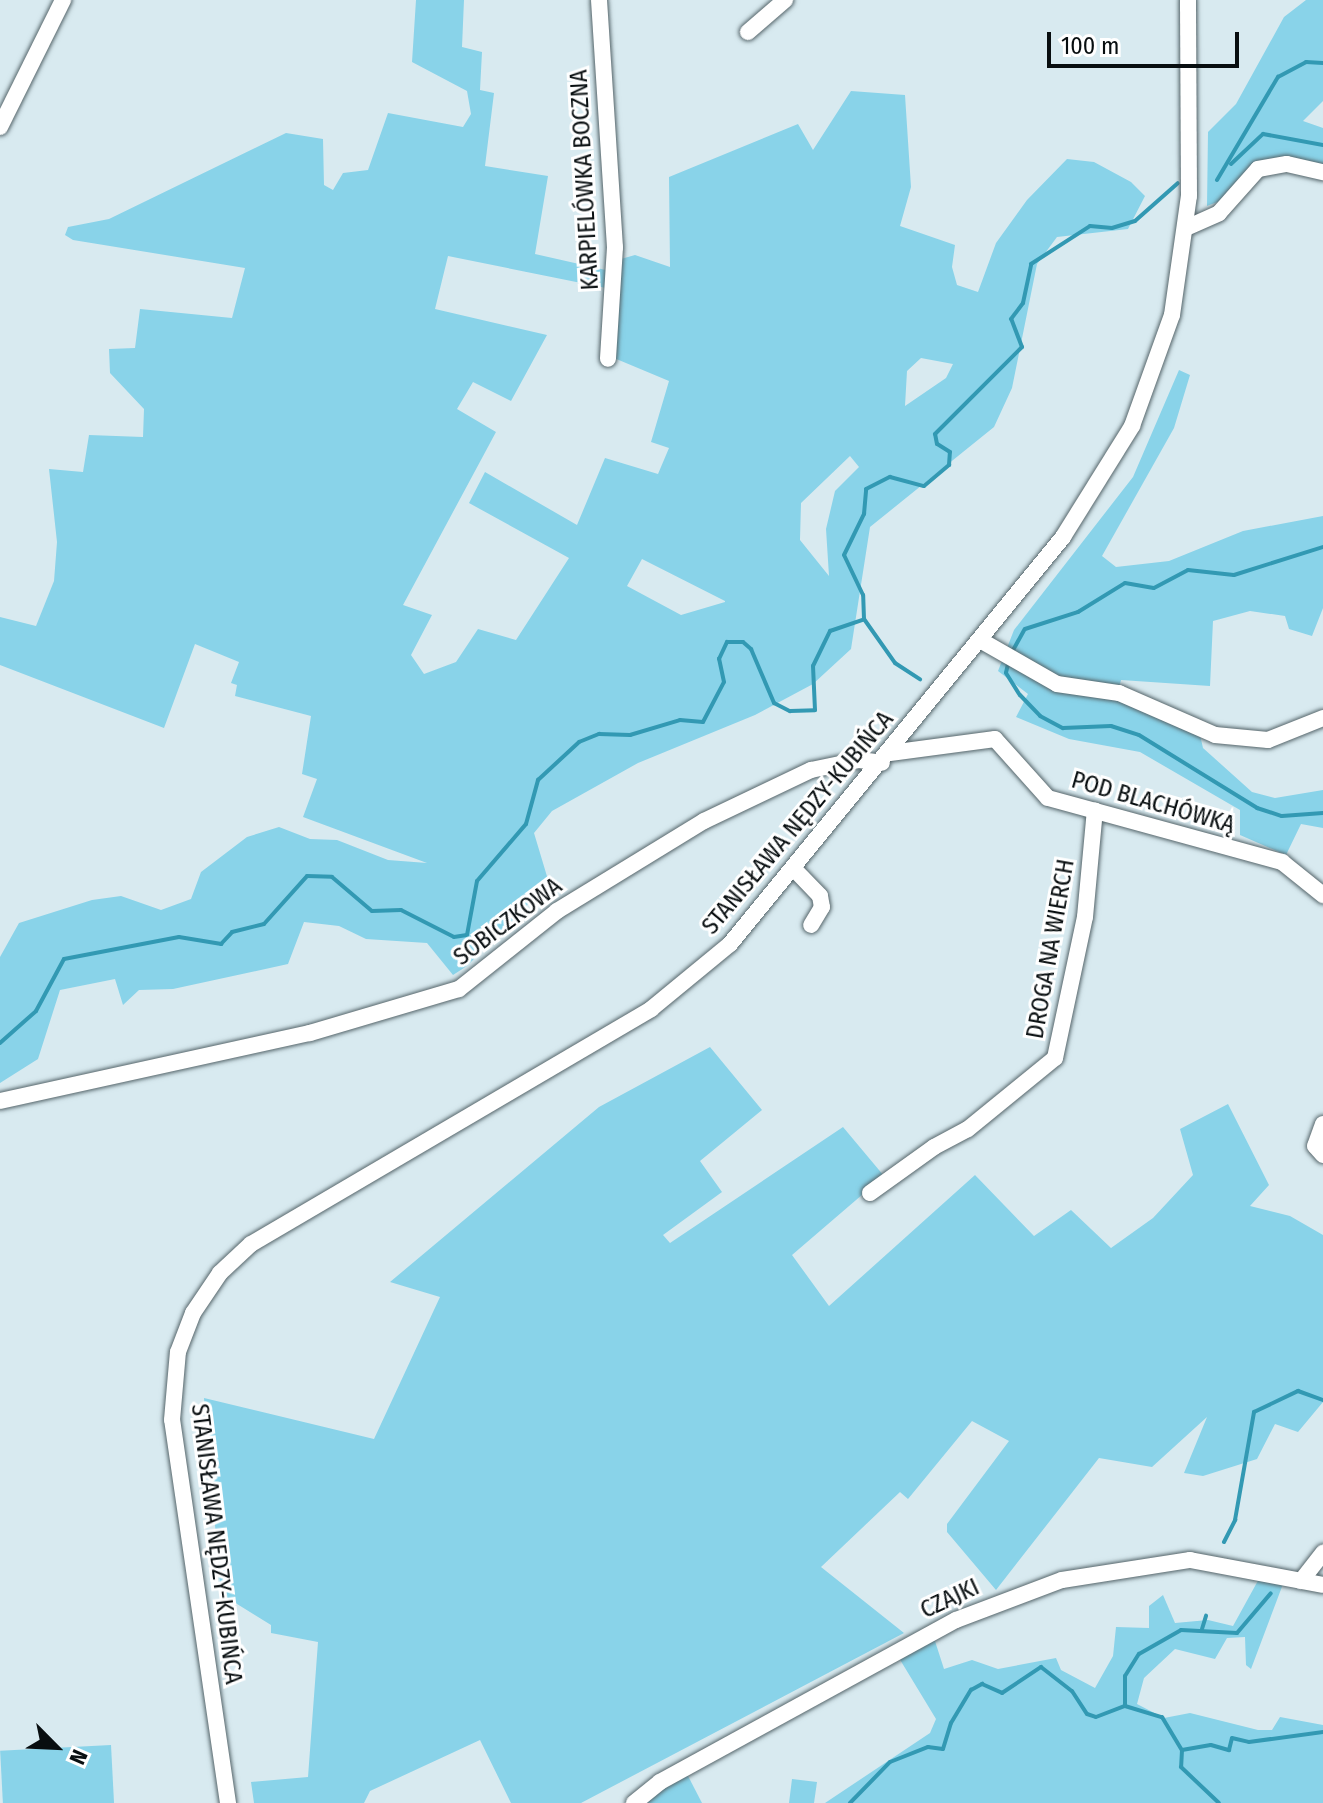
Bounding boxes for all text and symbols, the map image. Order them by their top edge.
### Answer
scale bar [1051,16,1243,66]
text: 100 m [1061,32,1119,60]
street label: KARPIELÓWKA BOCZNA [565,69,605,291]
street label: STANISŁAWA NĘDZY-KUBIŃCA [696,706,900,940]
street label: POD BLACHÓWKĄ [1068,766,1238,840]
street label: DROGA NA WIERCH [1021,857,1081,1041]
street label: SOBICZKOWA [448,872,568,972]
street label: STANISŁAWA NĘDZY-KUBIŃCA [185,1402,247,1686]
street label: CZAJKI [916,1573,984,1625]
north arrow [16,1707,96,1787]
text: N [63,1745,93,1768]

